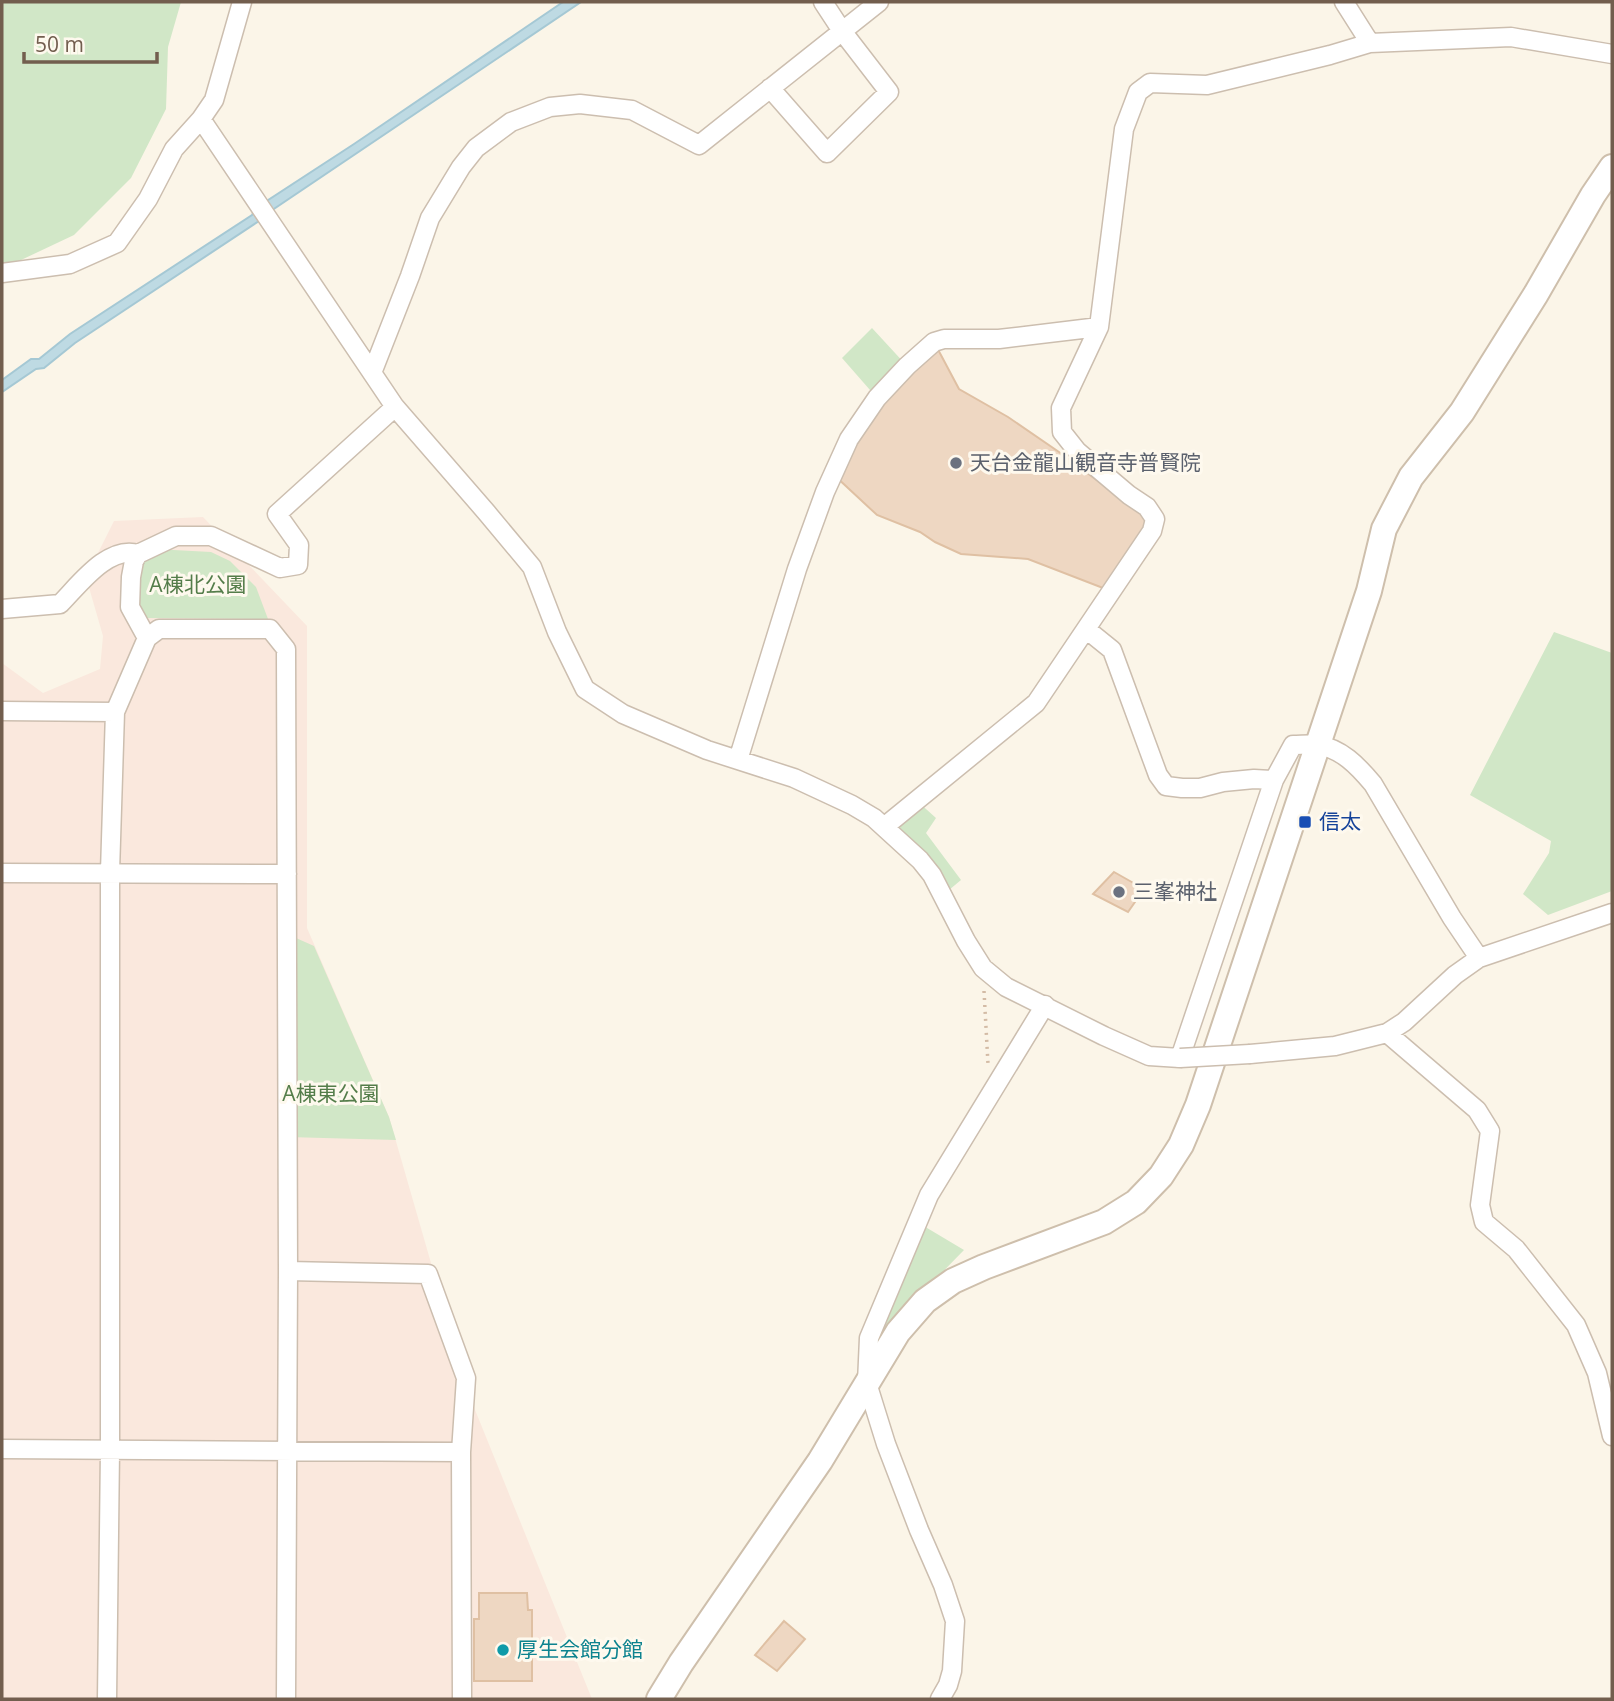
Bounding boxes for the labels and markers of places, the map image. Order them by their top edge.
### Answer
place label: 天台金龍山観音寺普賢院 [970,448,1201,476]
marker: 天台金龍山観音寺普賢院 [948,455,964,471]
place label: 信太 [1319,807,1361,835]
marker: 信太 [1297,814,1313,830]
place label: 三峯神社 [1133,877,1217,905]
marker: 三峯神社 [1111,884,1127,900]
place label: 厚生会館分館 [517,1635,643,1663]
marker: 厚生会館分館 [495,1642,511,1658]

